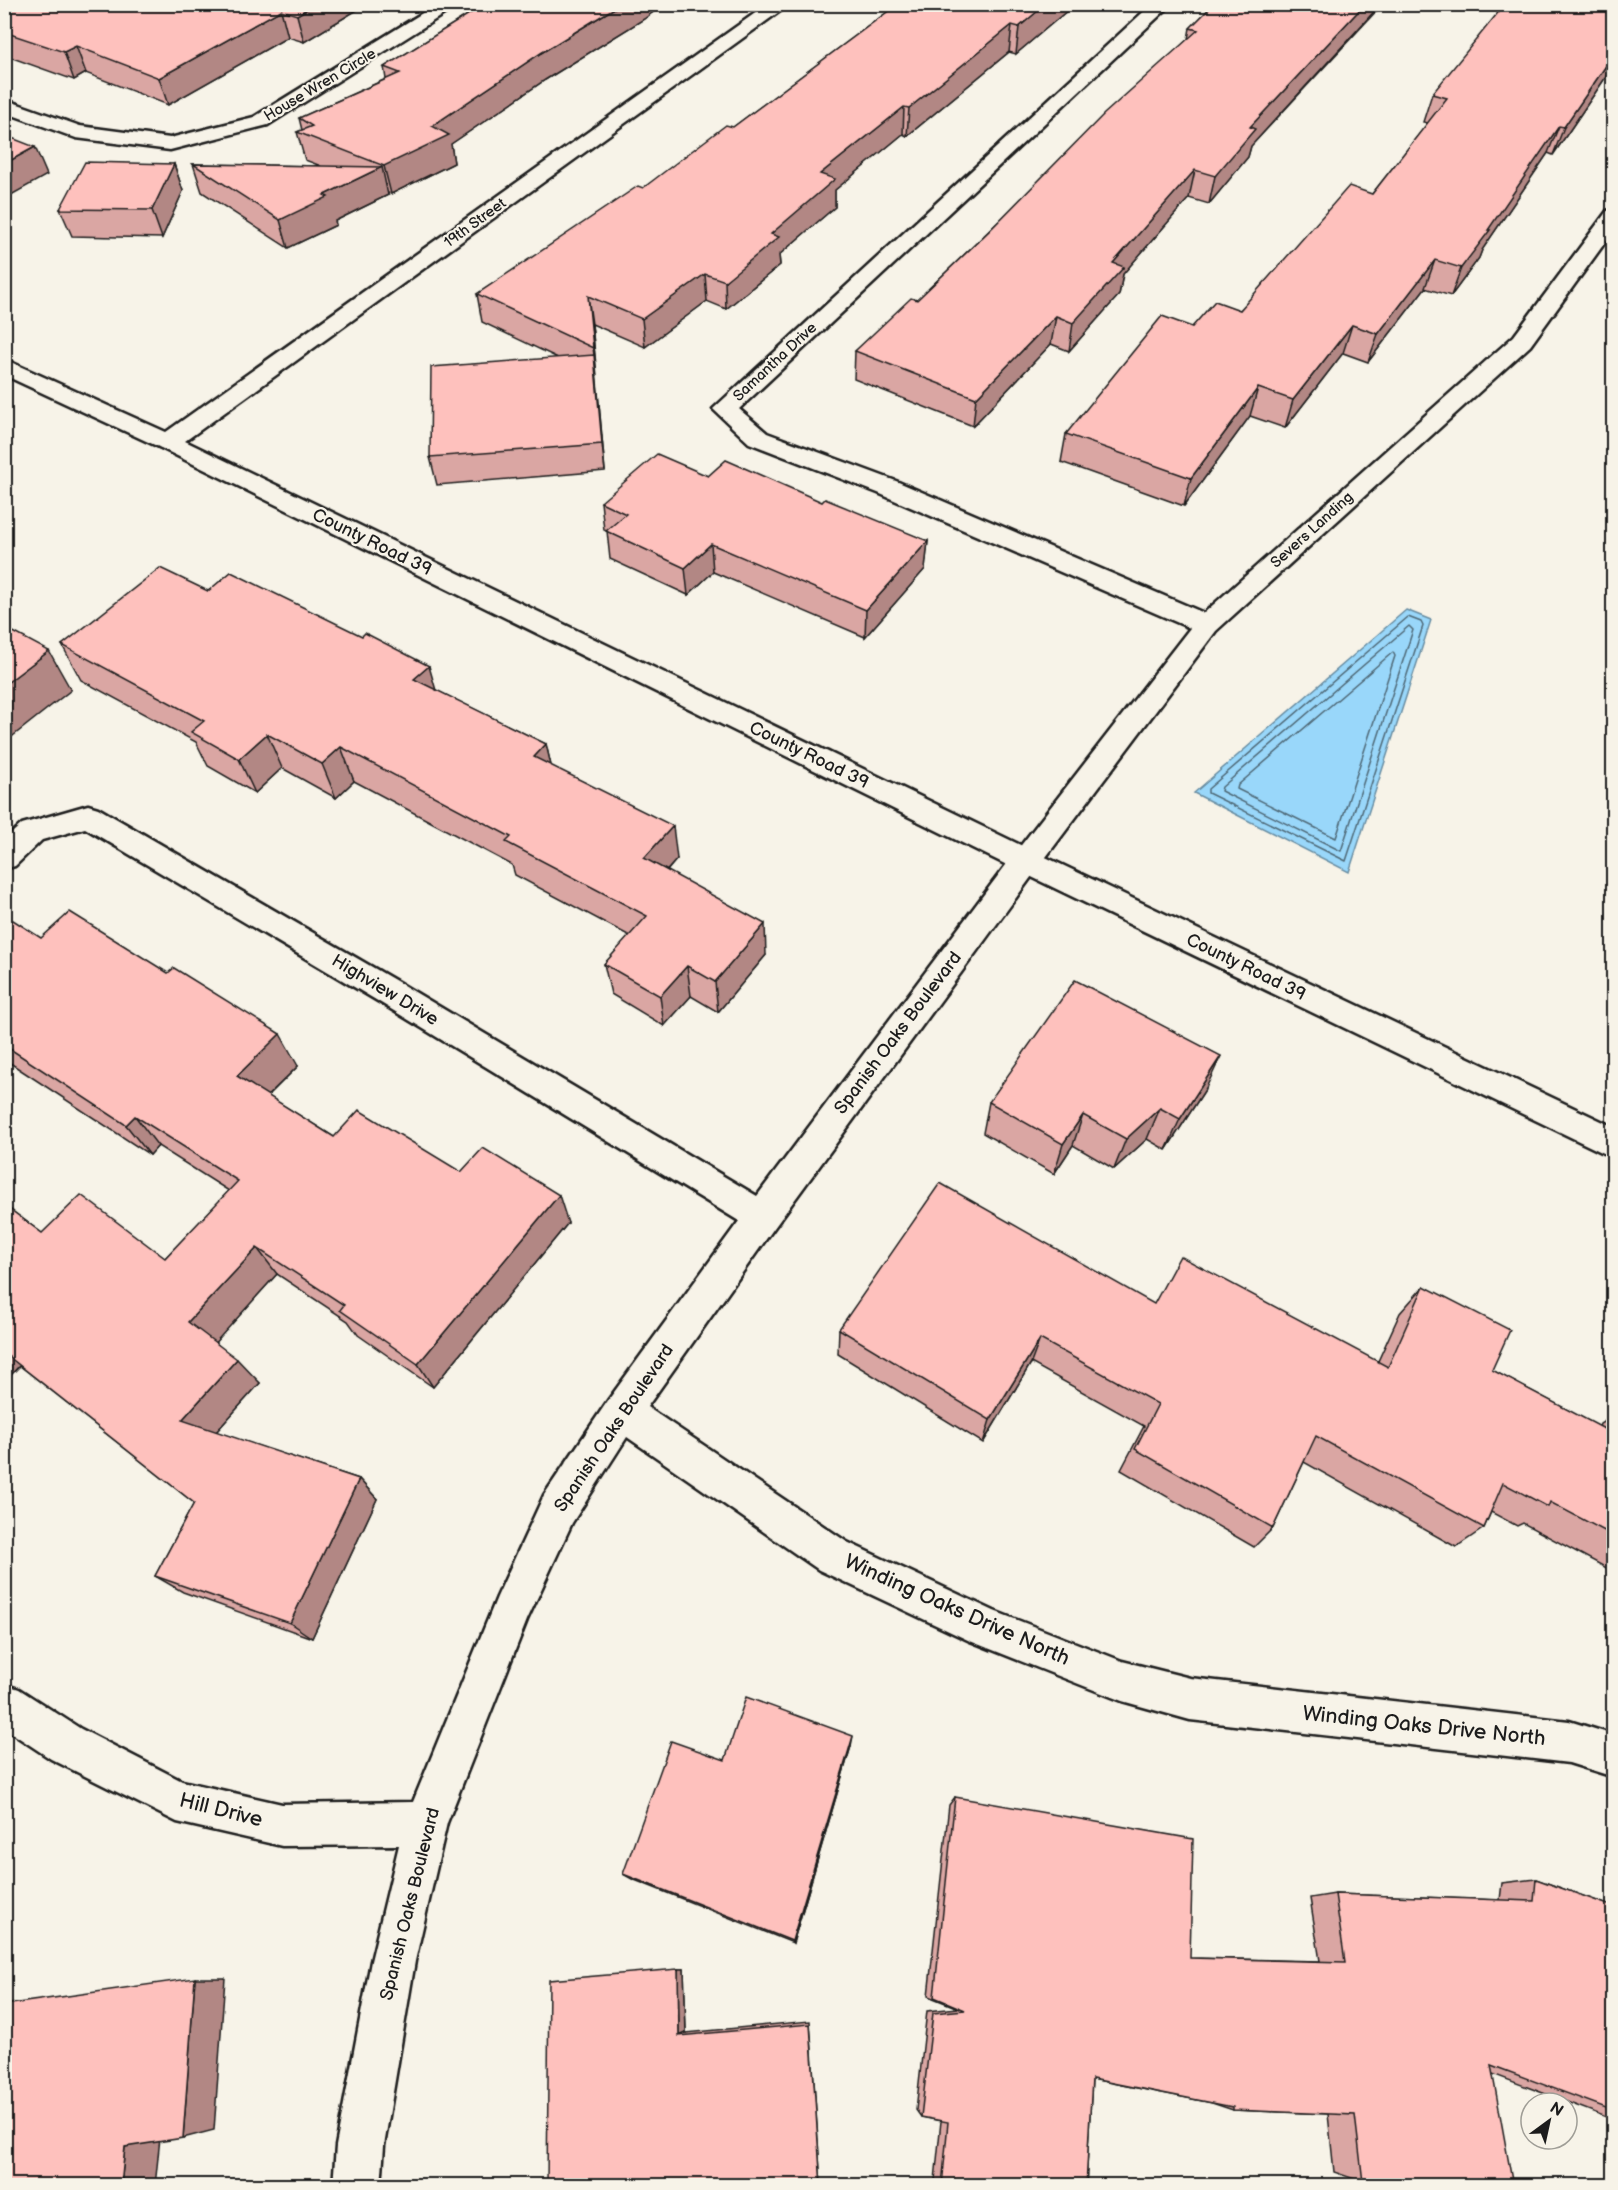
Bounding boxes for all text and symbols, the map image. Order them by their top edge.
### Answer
street label: House Wren Circle [261,44,379,126]
street label: 19th Street [440,194,510,252]
street label: Samantha Drive [729,318,821,406]
street label: Severs Landing [1267,488,1357,572]
street label: County Road 39 [309,504,435,580]
street label: County Road 39 [746,717,872,793]
street label: County Road 39 [1183,929,1309,1005]
street label: Spanish Oaks Boulevard [830,948,966,1118]
street label: Highview Drive [328,950,442,1030]
street label: Spanish Oaks Boulevard [550,1340,678,1516]
street label: Winding Oaks Drive North [840,1549,1074,1671]
street label: Winding Oaks Drive North [1301,1701,1547,1751]
street label: Hill Drive [177,1788,265,1832]
street label: Spanish Oaks Boulevard [376,1805,444,2003]
north arrow [1519,2091,1579,2151]
text: N [1546,2098,1567,2121]

